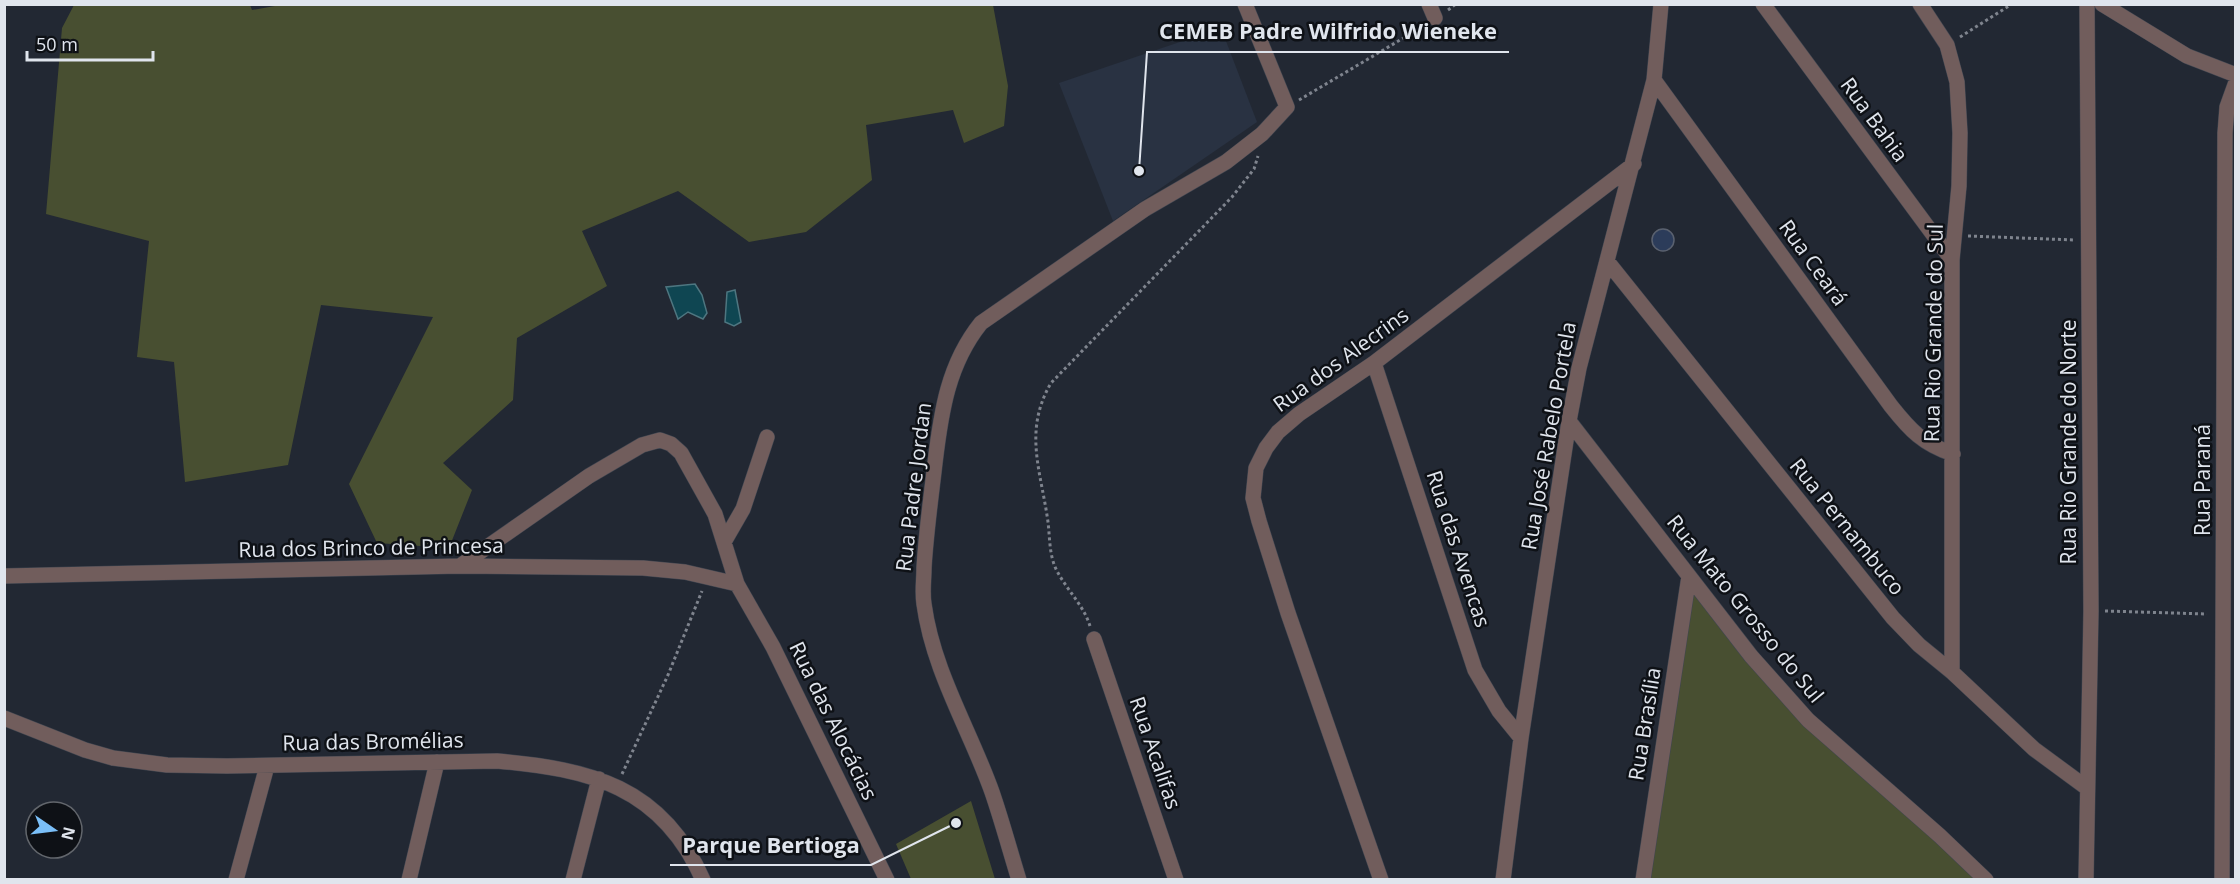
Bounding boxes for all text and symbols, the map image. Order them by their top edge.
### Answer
callout: CEMEB Padre Wilfrido Wieneke [1147,12,1509,52]
text: CEMEB Padre Wilfrido Wieneke [1159,15,1497,45]
scale bar [27,24,153,62]
text: 50 m [36,32,78,56]
street label: Rua Bahia [1835,72,1915,167]
street label: Rua Ceará [1773,214,1854,311]
street label: Rua Rio Grande do Sul [1917,224,1949,442]
street label: Rua dos Alecrins [1267,301,1414,418]
street label: Rua Rio Grande do Norte [2054,319,2082,565]
street label: Rua José Rabelo Portela [1514,320,1582,552]
street label: Rua Padre Jordan [889,401,937,573]
street label: Rua Paraná [2188,424,2216,536]
street label: Rua Pernambuco [1784,452,1912,601]
street label: Rua das Avencas [1420,467,1497,631]
street label: Rua Mato Grosso do Sul [1661,509,1830,708]
street label: Rua dos Brinco de Princesa [238,531,504,563]
street label: Rua das Alocácias [783,637,884,804]
street label: Rua Brasília [1621,665,1667,783]
street label: Rua Acalifas [1124,693,1188,813]
street label: Rua das Bromélias [282,725,464,757]
north arrow [24,800,84,860]
text: N [56,825,81,843]
callout: Parque Bertioga [670,825,871,865]
text: Parque Bertioga [682,829,860,859]

